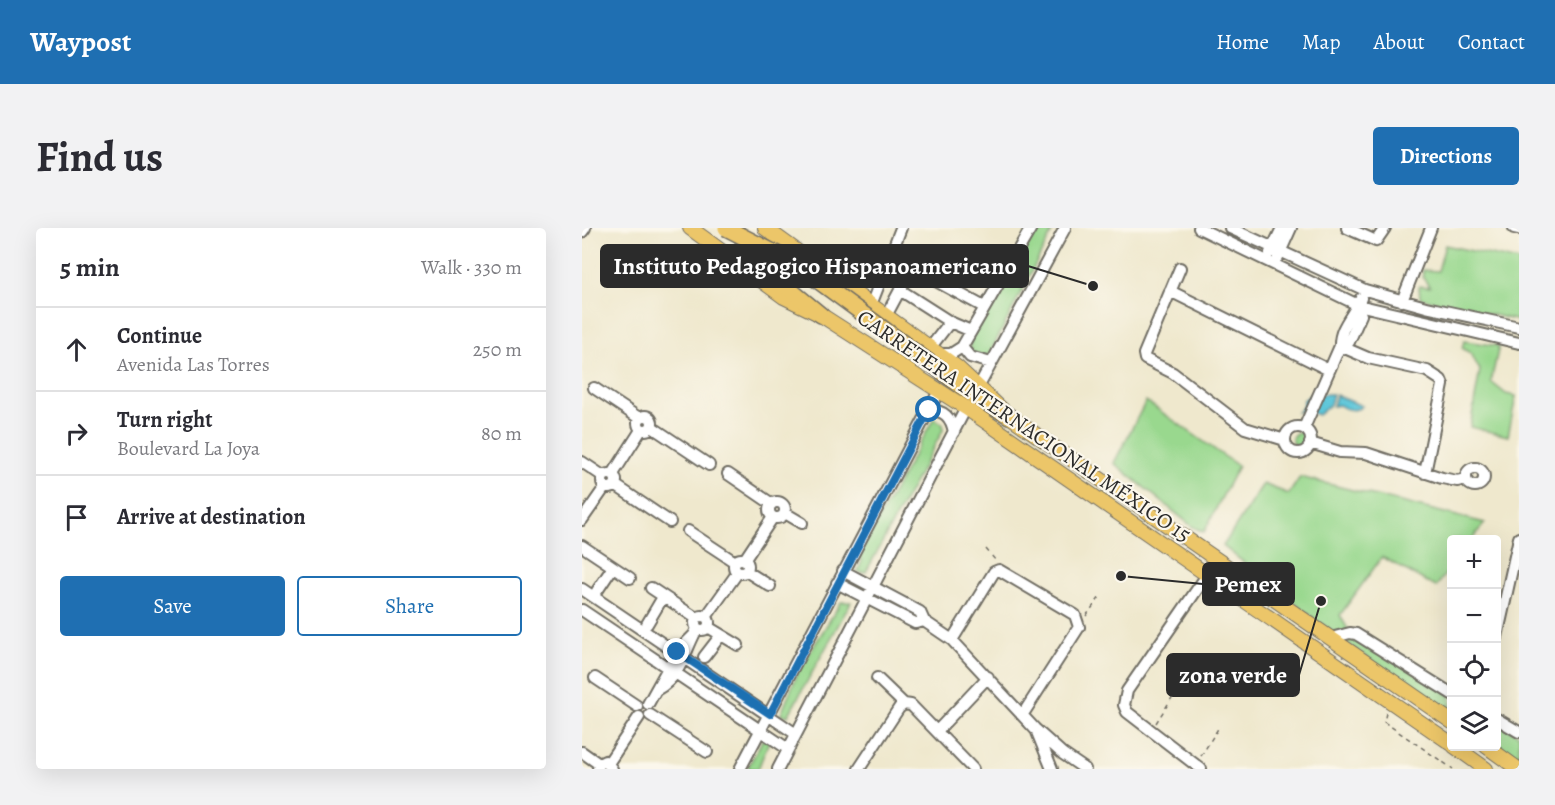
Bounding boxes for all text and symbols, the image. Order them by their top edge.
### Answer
text: Waypost [30,23,131,61]
text: Home [1216,28,1269,56]
text: Map [1302,28,1340,56]
text: About [1373,28,1425,56]
text: Contact [1458,28,1525,56]
button: Directions [1373,127,1519,185]
text: Find us [36,128,163,185]
callout: Instituto Pedagogico Hispanoamericano [601,245,1028,287]
text: 5 min [60,250,120,285]
text: Instituto Pedagogico Hispanoamericano [613,250,1017,282]
text: Walk · 330 m [421,254,522,281]
street label: CARRETERA INTERNACIONAL MÉXICO 15 [851,303,1197,549]
text: Continue [117,321,202,351]
icon: ahead [60,333,93,366]
text: 250 m [473,336,522,363]
text: Avenida Las Torres [117,351,270,378]
route start [915,396,941,422]
text: Turn right [117,405,213,435]
icon: right [60,417,93,450]
text: 80 m [481,420,522,447]
text: Boulevard La Joya [117,435,260,462]
icon: arrive [60,501,93,534]
text: Arrive at destination [117,502,306,532]
map controls [1447,535,1501,751]
button: + [1447,535,1501,589]
callout: Pemex [1203,563,1294,605]
text: Pemex [1215,568,1282,600]
button: Save [60,576,285,636]
button: Share [297,576,522,636]
button: − [1447,589,1501,643]
route end [663,638,689,664]
button: locate [1447,643,1501,697]
callout: zona verde [1167,654,1299,696]
text: zona verde [1179,659,1287,691]
button: layers [1447,697,1501,751]

